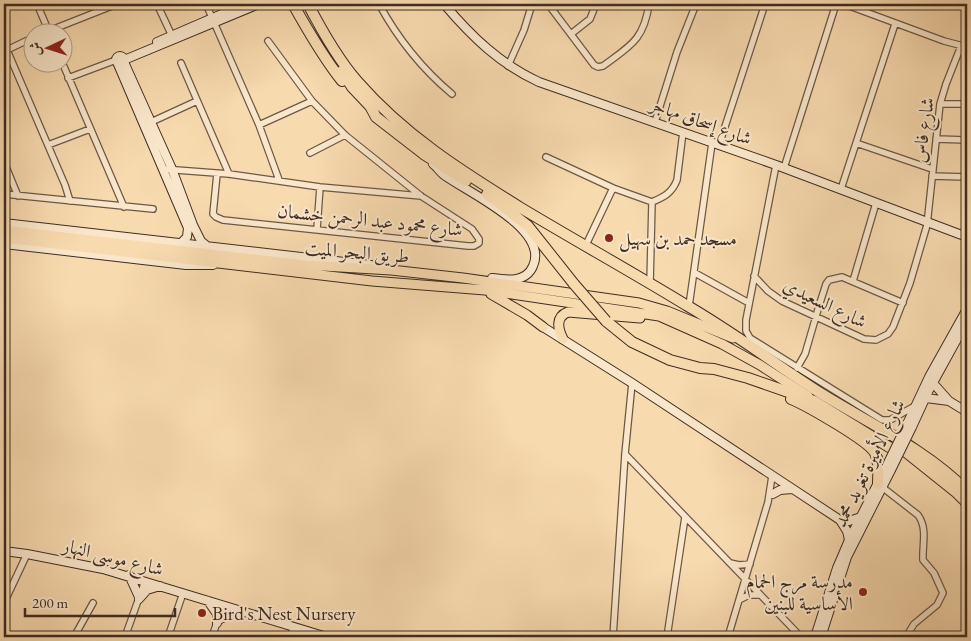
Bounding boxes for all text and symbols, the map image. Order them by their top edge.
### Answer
north arrow [22,22,72,72]
text: ش [26,41,44,56]
street label: شارع إسحاق مهاجر [644,90,755,154]
street label: شارع فاس [906,96,943,165]
street label: شارع محمود عبد الرحمن خشمان [276,198,464,245]
place label: مسجد حمد بن سهيل [619,226,737,252]
marker: مسجد حمد بن سهيل [603,232,615,244]
street label: طريق البحر الميت [304,235,410,269]
street label: شارع السعيدي [778,272,871,337]
street label: شارع الأميرة تغريد محمد [826,394,913,532]
street label: شارع موسى النهار [57,532,166,585]
place label: مدرسة مرج الحمام الأساسية للبنين [746,569,853,616]
scale bar [25,586,175,618]
marker: مدرسة مرج الحمام الأساسية للبنين [857,586,869,598]
text: 200 m [32,593,69,612]
place label: Bird's Nest Nursery [212,601,356,626]
marker: Bird's Nest Nursery [196,607,208,619]

